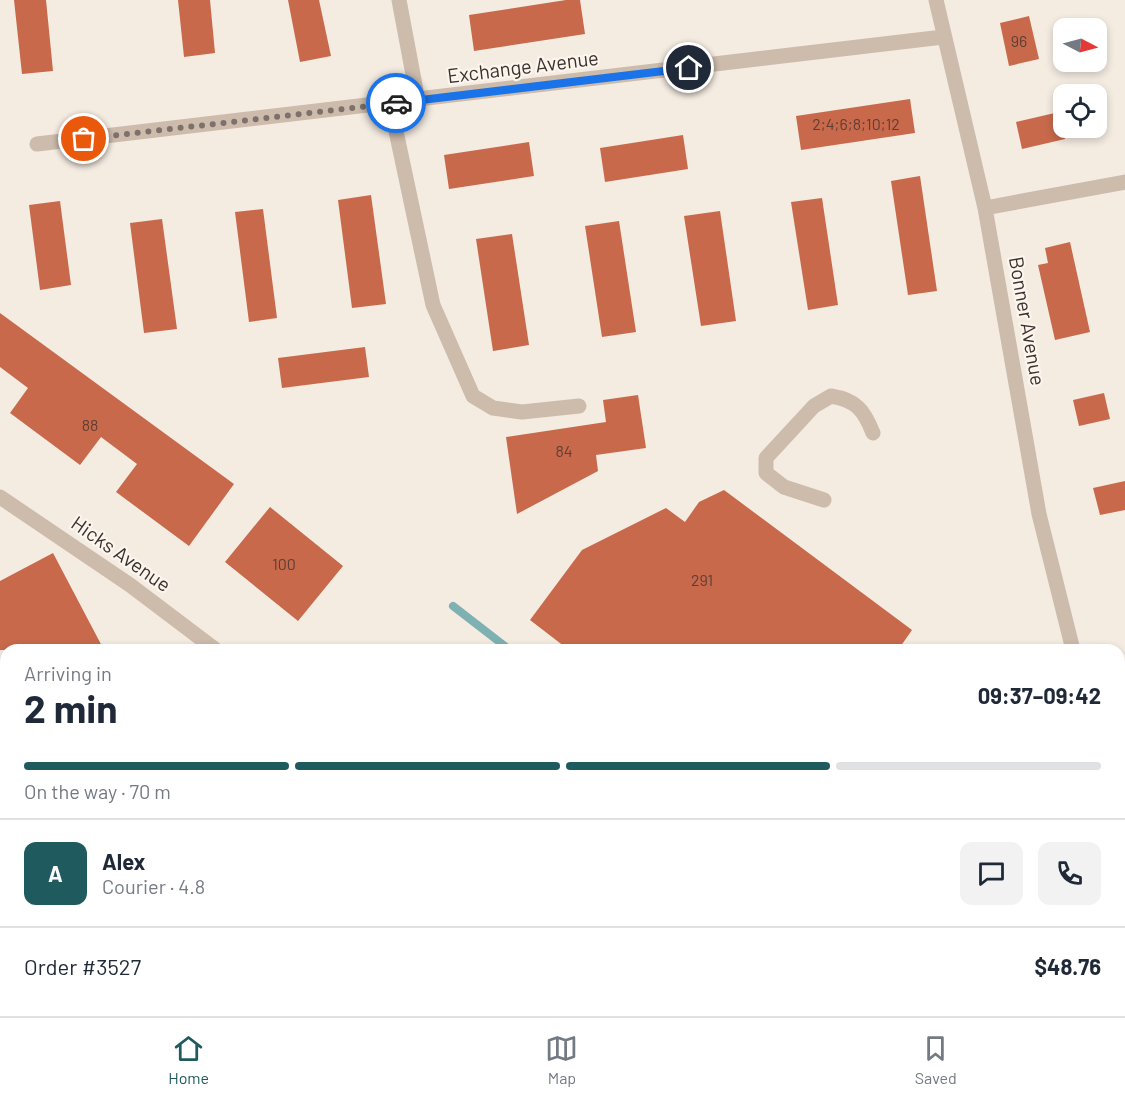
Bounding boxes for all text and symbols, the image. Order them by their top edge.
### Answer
north arrow [1053,18,1107,72]
map controls [1053,18,1107,138]
house number: 96 [1011,31,1027,50]
pin [663,42,714,93]
street label: Exchange Avenue [446,45,600,87]
icon: home [672,51,705,84]
courier [366,73,426,133]
button: locate [1053,84,1107,138]
icon: car [380,87,413,120]
pin [58,113,109,164]
house number: 2;4;6;8;10;12 [812,114,900,133]
icon: bag [67,122,100,155]
street label: Bonner Avenue [1005,255,1051,387]
house number: 88 [82,415,98,434]
house number: 84 [555,441,573,460]
street label: Hicks Avenue [67,510,176,596]
house number: 100 [272,554,296,573]
house number: 291 [691,570,713,589]
text: Arriving in [24,661,112,685]
text: 09:37–09:42 [978,682,1101,708]
text: 2 min [24,684,117,731]
text: On the way · 70 m [24,779,171,803]
button: chat [960,842,1023,905]
button: phone [1038,842,1101,905]
text: Alex [102,848,145,874]
text: A [48,860,63,886]
text: Courier · 4.8 [102,874,205,898]
text: Order #3527 [24,953,141,979]
text: $48.76 [1035,953,1101,979]
tab: Home [168,1032,209,1087]
tab: Map [545,1032,578,1087]
tab: Saved [915,1032,957,1087]

